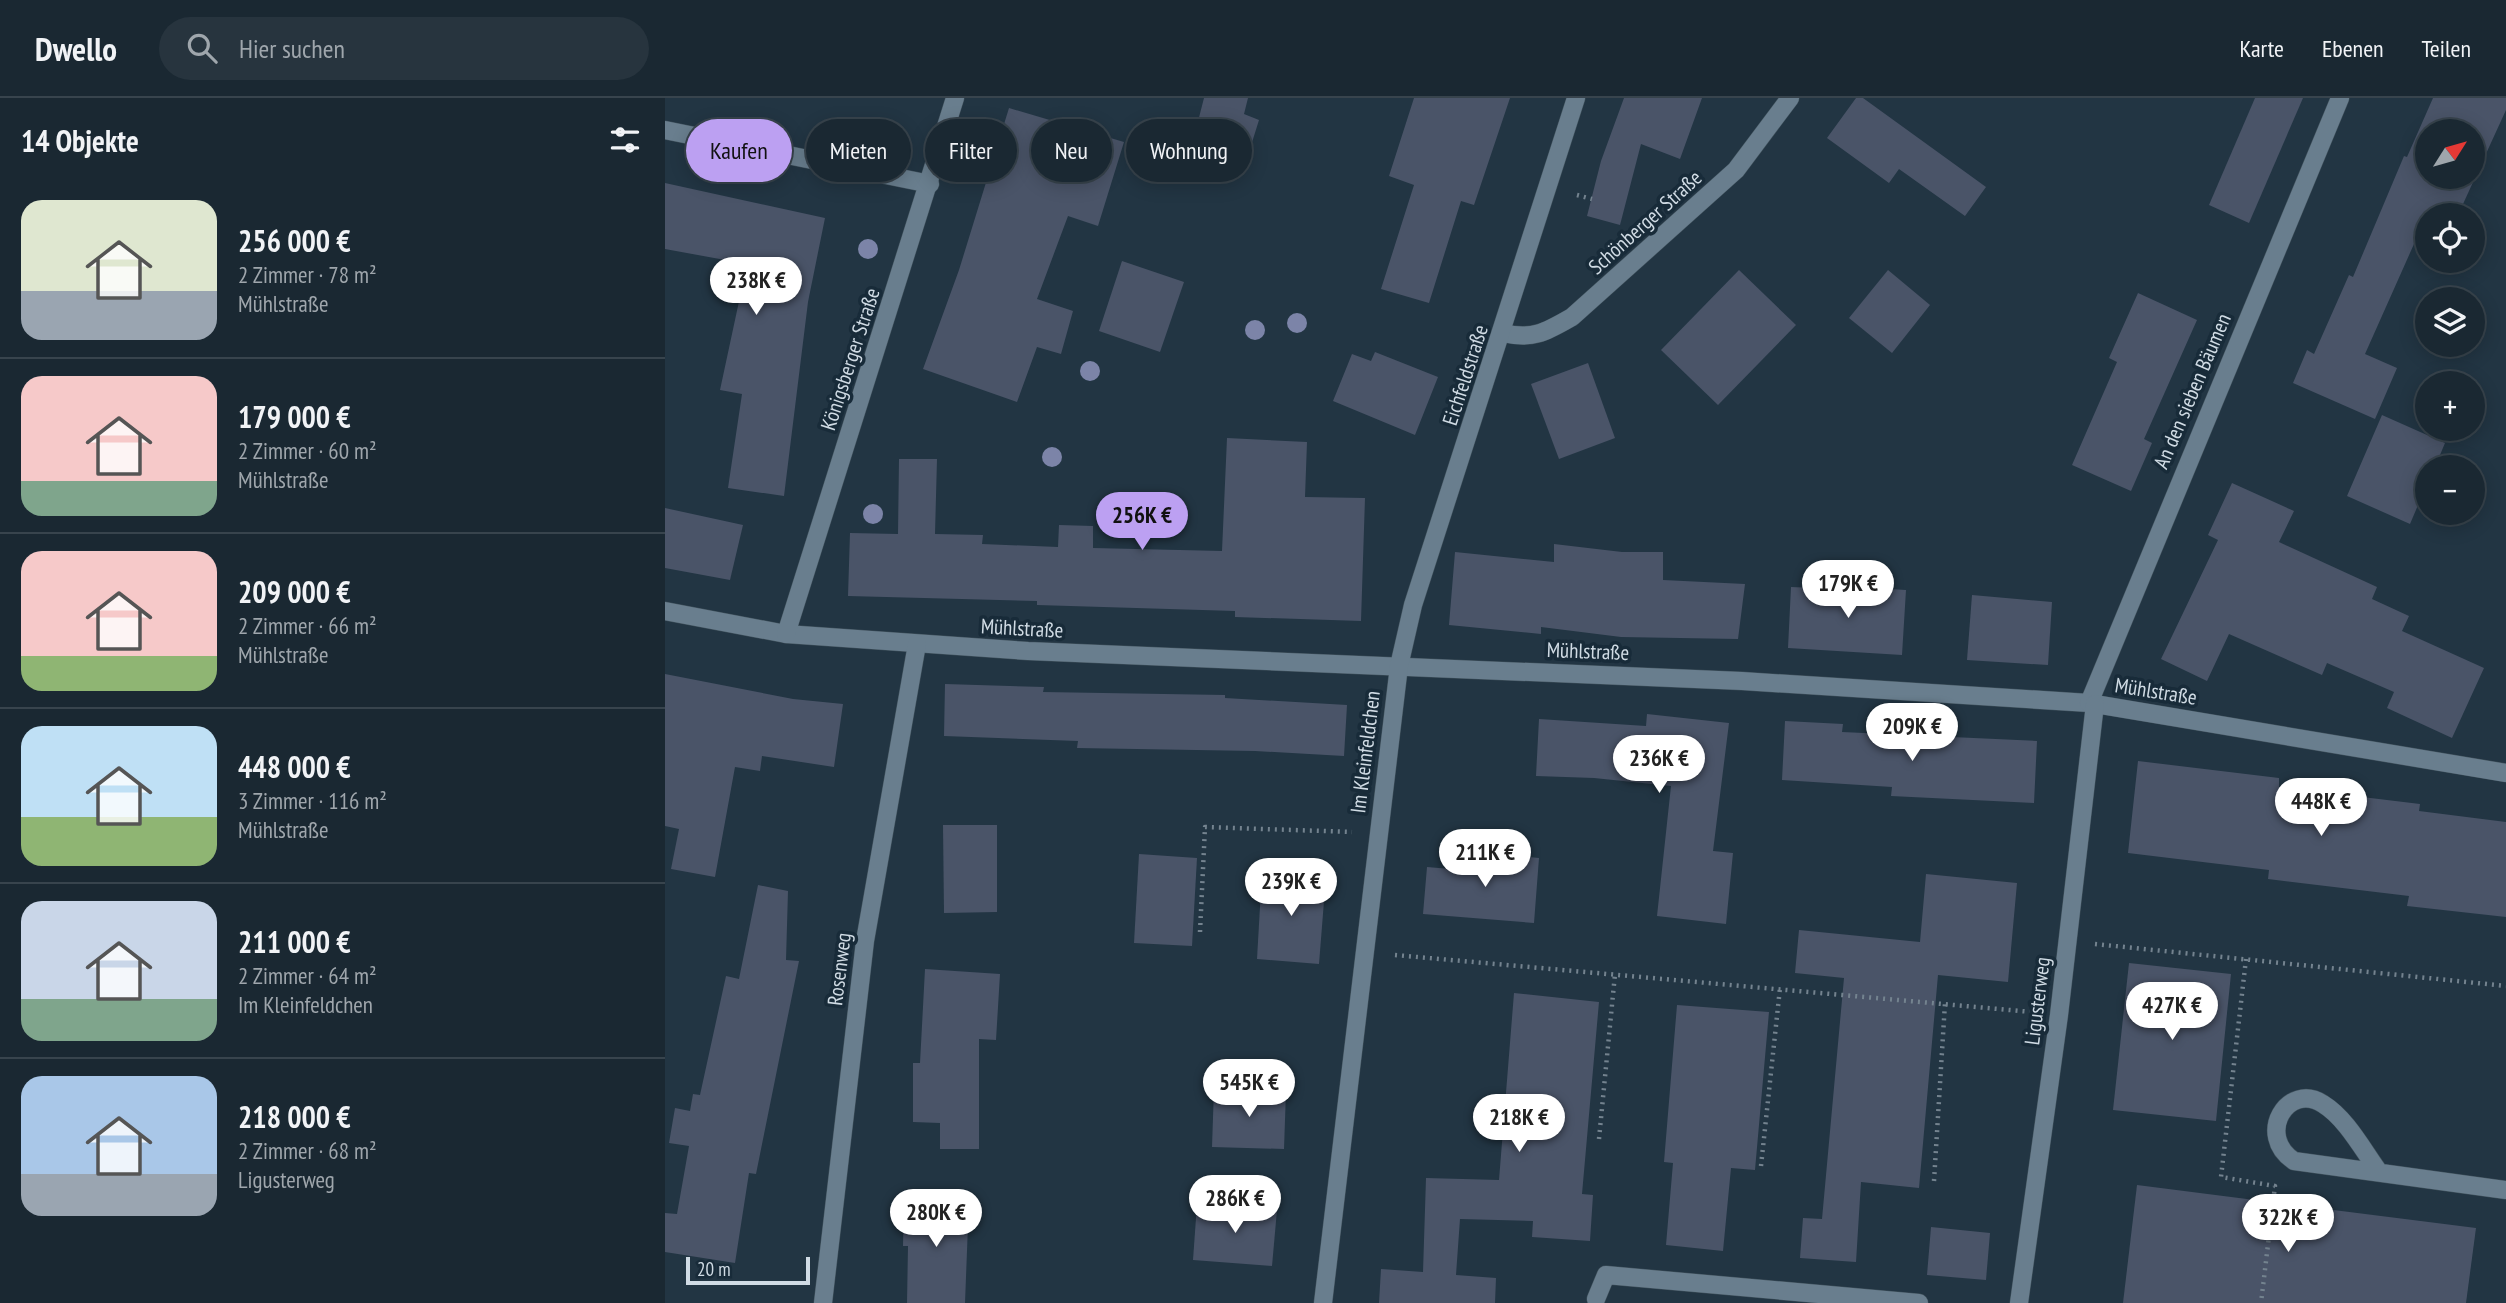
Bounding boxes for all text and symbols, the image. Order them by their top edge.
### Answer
search box [159,17,649,80]
text: Dwello [35,27,117,70]
icon: search [183,29,221,67]
text: Hier suchen [239,32,345,65]
text: Karte [2240,33,2284,64]
text: Ebenen [2322,33,2384,64]
text: Teilen [2422,33,2471,64]
chip: Kaufen [686,119,792,182]
chip: Mieten [806,119,911,182]
chip: Filter [925,119,1017,182]
chip: Neu [1031,119,1112,182]
chip: Wohnung [1126,119,1252,182]
north arrow [2415,119,2485,189]
map controls [2415,119,2485,525]
text: 14 Objekte [21,121,139,160]
icon: filters [606,121,644,159]
street label: Schönberger Straße [1583,164,1707,280]
button: locate [2415,203,2485,273]
text: 256 000 € [238,221,351,260]
icon: home [77,228,161,312]
pin: 238K € [699,258,813,317]
text: 2 Zimmer · 78 m² [238,260,376,289]
text: 238K € [726,265,786,294]
street label: Königsberger Straße [814,285,886,433]
button: layers [2415,287,2485,357]
text: Mühlstraße [238,289,328,318]
street label: An den sieben Bäumen [2147,309,2237,473]
street label: Eichfeldstraße [1436,321,1494,429]
button: + [2415,371,2485,441]
text: 179 000 € [238,397,351,436]
icon: home [77,404,161,488]
text: 2 Zimmer · 60 m² [238,436,376,465]
button: − [2415,455,2485,525]
text: Mühlstraße [238,465,328,494]
pin: 256K € [1085,492,1199,552]
text: 256K € [1112,500,1172,529]
pin: 179K € [1791,560,1905,620]
text: 179K € [1818,568,1878,597]
text: 209 000 € [238,572,351,611]
icon: home [77,579,161,663]
text: 2 Zimmer · 66 m² [238,611,376,640]
street label: Mühlstraße [980,612,1064,644]
street label: Mühlstraße [1546,636,1630,666]
text: Mühlstraße [238,640,328,669]
street label: Mühlstraße [2113,671,2199,711]
street label: Im Kleinfeldchen [1344,689,1386,815]
pin: 209K € [1855,704,1969,763]
text: 209K € [1882,711,1942,740]
pin: 236K € [1602,736,1716,795]
text: 236K € [1629,743,1689,772]
text: 448 000 € [238,747,351,786]
icon: home [77,754,161,838]
pin: 448K € [2264,778,2378,838]
text: 3 Zimmer · 116 m² [238,786,387,815]
text: 448K € [2291,786,2351,815]
text: Mühlstraße [238,815,328,844]
pin: 211K € [1428,830,1542,889]
text: 211K € [1455,837,1515,866]
pin: 239K € [1234,858,1348,918]
text: 239K € [1261,866,1321,895]
text: 211 000 € [238,922,351,961]
icon: home [77,929,161,1013]
street label: Rosenweg [821,931,857,1007]
street label: Ligusterweg [2018,955,2056,1047]
text: 2 Zimmer · 64 m² [238,961,376,990]
pin: 427K € [2115,982,2229,1042]
text: Im Kleinfeldchen [238,990,373,1019]
text: 427K € [2142,990,2202,1019]
pin: 545K € [1192,1060,1306,1119]
text: 545K € [1219,1067,1279,1096]
pin: 218K € [1462,1094,1576,1154]
text: 218 000 € [238,1097,351,1136]
text: 218K € [1489,1102,1549,1131]
icon: home [77,1104,161,1188]
text: 2 Zimmer · 68 m² [238,1136,376,1165]
text: Ligusterweg [238,1165,335,1194]
pin: 286K € [1178,1176,1292,1235]
text: 286K € [1205,1183,1265,1212]
pin: 280K € [879,1190,993,1249]
pin: 322K € [2231,1194,2345,1254]
text: 280K € [906,1197,966,1226]
text: 322K € [2258,1202,2318,1231]
scale bar [686,1254,810,1286]
text: 20 m [697,1257,731,1281]

